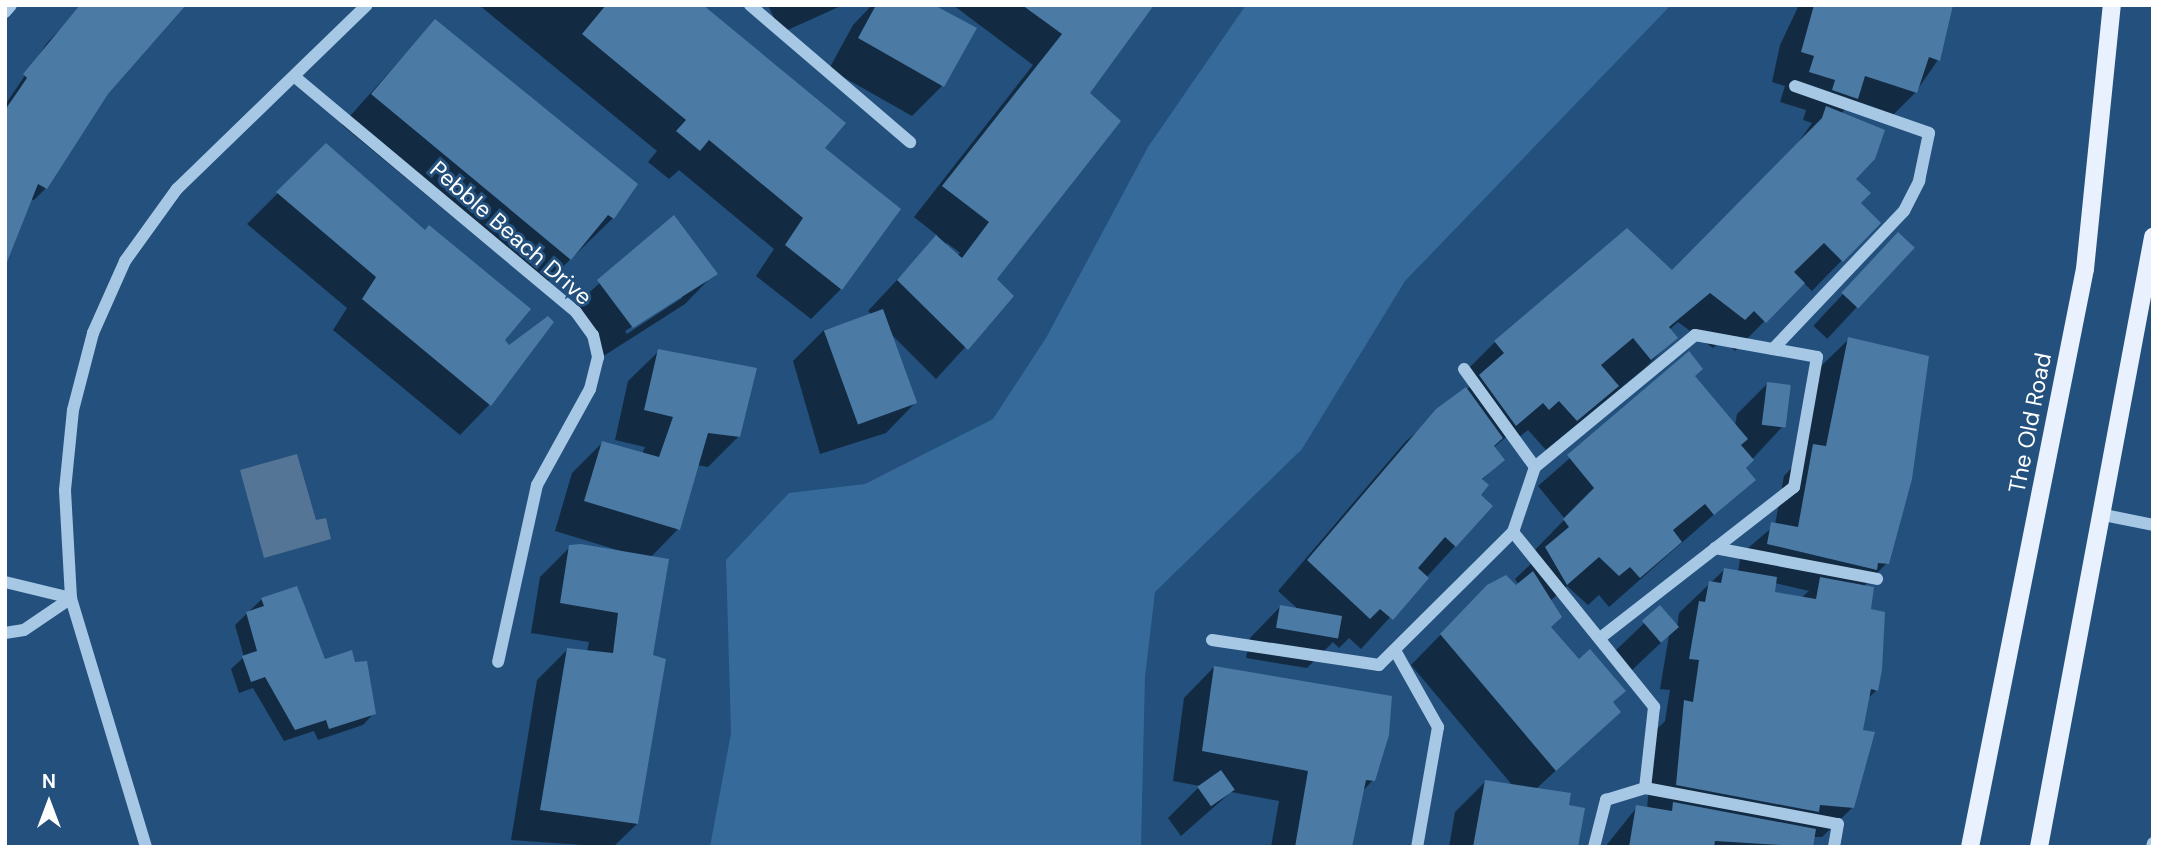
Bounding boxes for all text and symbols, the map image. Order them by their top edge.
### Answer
street label: Pebble Beach Drive [424,155,598,311]
street label: The Old Road [2003,351,2057,495]
north arrow [14,768,84,838]
text: N [42,769,56,794]

